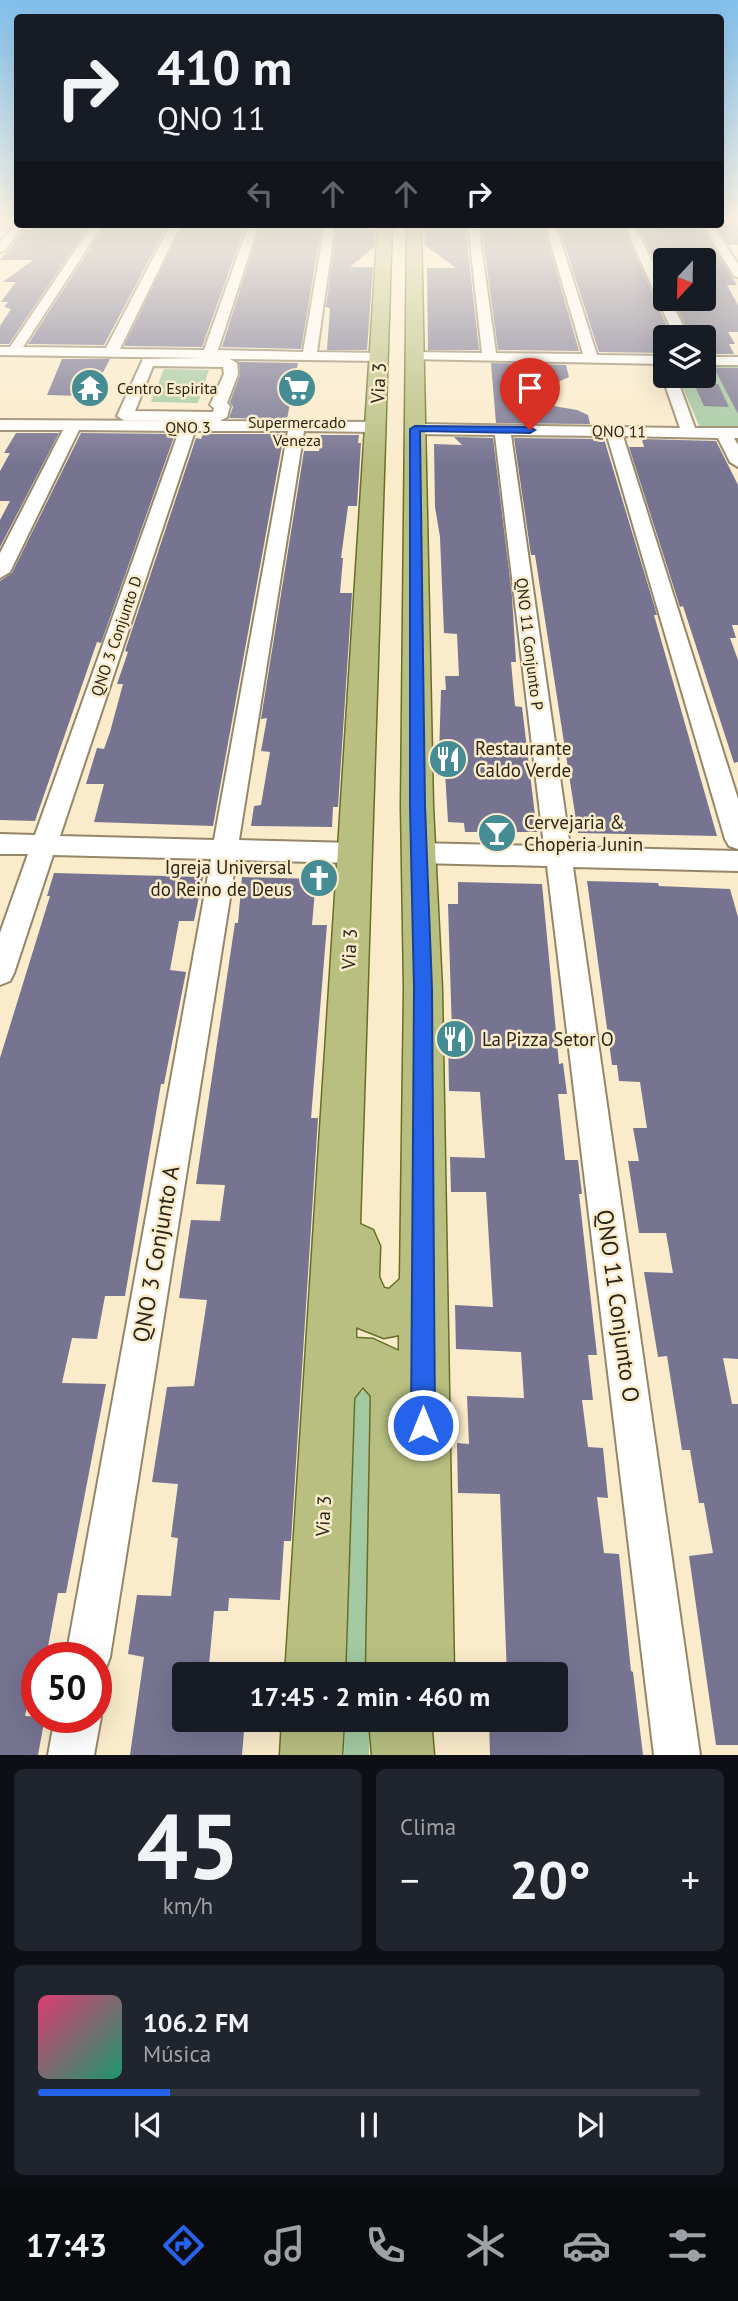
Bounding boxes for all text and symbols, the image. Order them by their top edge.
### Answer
text: 410 m [157,35,292,99]
icon: right [42,42,133,133]
text: QNO 11 [157,97,266,139]
icon: left [241,175,279,213]
icon: ahead [314,175,352,213]
icon: ahead [387,175,425,213]
icon: right [460,175,498,213]
north arrow [653,248,716,312]
map controls [653,248,716,388]
button: layers [653,325,716,388]
pin [500,358,560,430]
street label: Via 3 [365,362,391,405]
temple icon: Centro Espirita [69,367,111,409]
supermarket icon: Supermercado Veneza [276,367,318,409]
icon: arrive [511,369,549,407]
place label: Centro Espirita [117,378,218,398]
place label: Supermercado Veneza [248,412,346,450]
street label: QNO 3 [165,417,211,437]
street label: QNO 11 [592,421,646,441]
street label: QNO 3 Conjunto D [86,573,146,699]
street label: QNO 11 Conjunto P [512,577,548,711]
place label: Restaurante Caldo Verde [475,736,571,782]
restaurant icon: Restaurante Caldo Verde [427,738,469,780]
place label: Cervejaria & Choperia Junin [524,810,643,856]
bar icon: Cervejaria & Choperia Junin [476,812,518,854]
place label: Igreja Universal do Reino de Deus [150,855,292,901]
church icon: Igreja Universal do Reino de Deus [298,857,340,899]
street label: Via 3 [336,928,362,971]
restaurant icon: La Pizza Setor O [434,1018,476,1060]
place label: La Pizza Setor O [482,1027,614,1051]
street label: QNO 3 Conjunto A [126,1163,185,1345]
street label: QNO 11 Conjunto O [591,1208,646,1404]
position arrow [386,1388,460,1462]
street label: Via 3 [310,1495,336,1538]
speed limit sign: 50 [21,1642,112,1733]
text: 17:45 · 2 min · 460 m [250,1680,490,1713]
text: 45 [136,1786,240,1904]
text: Clima [400,1812,456,1841]
text: 20° [509,1846,591,1913]
text: − [400,1855,419,1904]
text: + [681,1855,700,1904]
text: km/h [163,1891,213,1920]
text: 106.2 FM [143,2006,249,2039]
text: Música [143,2039,211,2068]
icon: previous [129,2106,167,2144]
icon: pause [350,2106,388,2144]
icon: next [571,2106,609,2144]
icon: directions [159,2221,208,2270]
icon: music [260,2221,309,2270]
icon: phone [361,2221,410,2270]
icon: climate [461,2221,510,2270]
icon: car [562,2221,611,2270]
icon: filters [663,2221,712,2270]
text: 17:43 [26,2224,107,2266]

